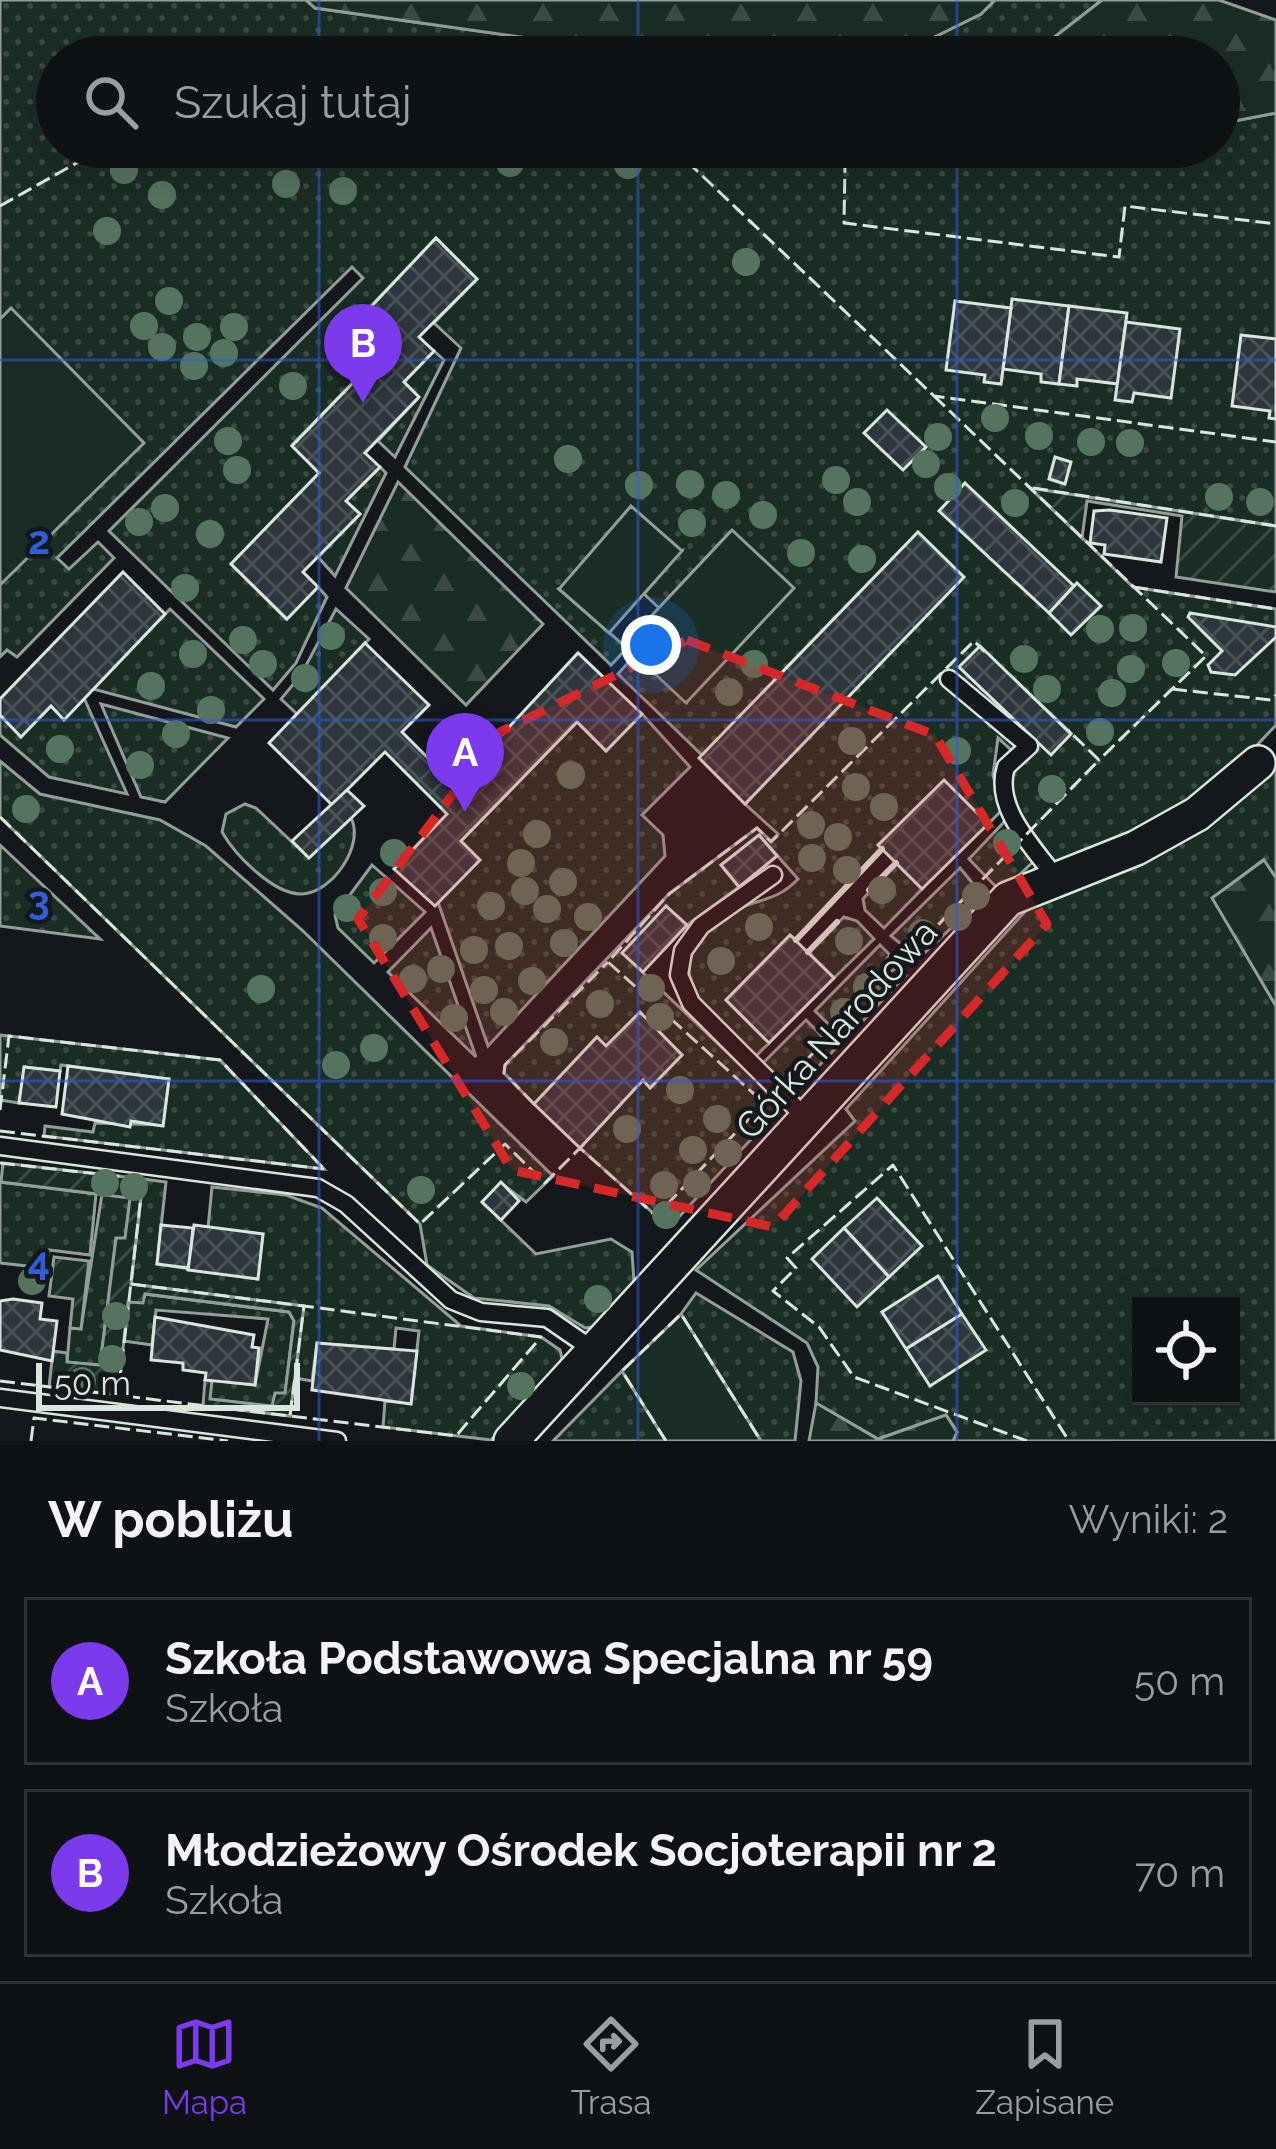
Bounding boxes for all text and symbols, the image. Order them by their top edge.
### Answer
search box [36,36,1240,168]
icon: search [78,69,144,135]
text: Szukaj tutaj [174,76,412,129]
pin: B [324,304,402,403]
text: 2 [28,517,50,563]
your location [621,615,681,675]
pin: A [426,713,504,812]
text: 3 [28,877,50,923]
street label: Górka Narodowa [727,911,945,1147]
text: 4 [28,1238,50,1284]
map controls [1132,1297,1240,1405]
button: locate [1132,1297,1240,1405]
scale bar [36,1357,300,1410]
text: 50 m [54,1364,131,1403]
text: W pobliżu [48,1489,294,1549]
text: Wyniki: 2 [1069,1496,1228,1542]
text: Szkoła Podstawowa Specjalna nr 59 [165,1632,933,1685]
text: A [77,1658,103,1704]
text: 50 m [1134,1658,1225,1704]
text: Szkoła [165,1685,283,1731]
text: Młodzieżowy Ośrodek Socjoterapii nr 2 [165,1824,997,1877]
text: B [77,1850,103,1896]
text: 70 m [1135,1850,1225,1896]
text: Szkoła [165,1877,283,1923]
tab: Mapa [162,2011,247,2122]
tab: Trasa [571,2011,651,2122]
tab: Zapisane [975,2011,1114,2122]

